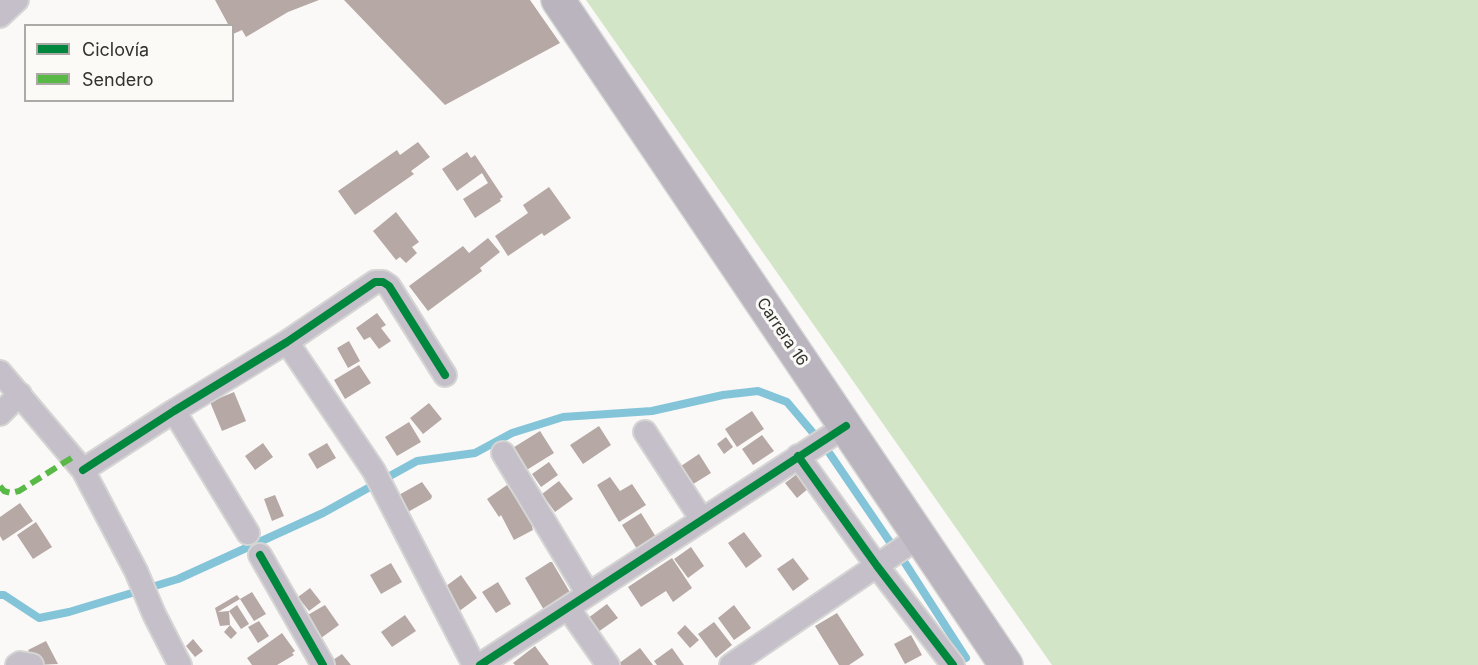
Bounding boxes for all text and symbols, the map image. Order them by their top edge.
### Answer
legend [24,24,234,102]
text: Ciclovía [82,39,149,60]
text: Sendero [82,69,153,90]
street label: Carrera 16 [752,294,812,370]

